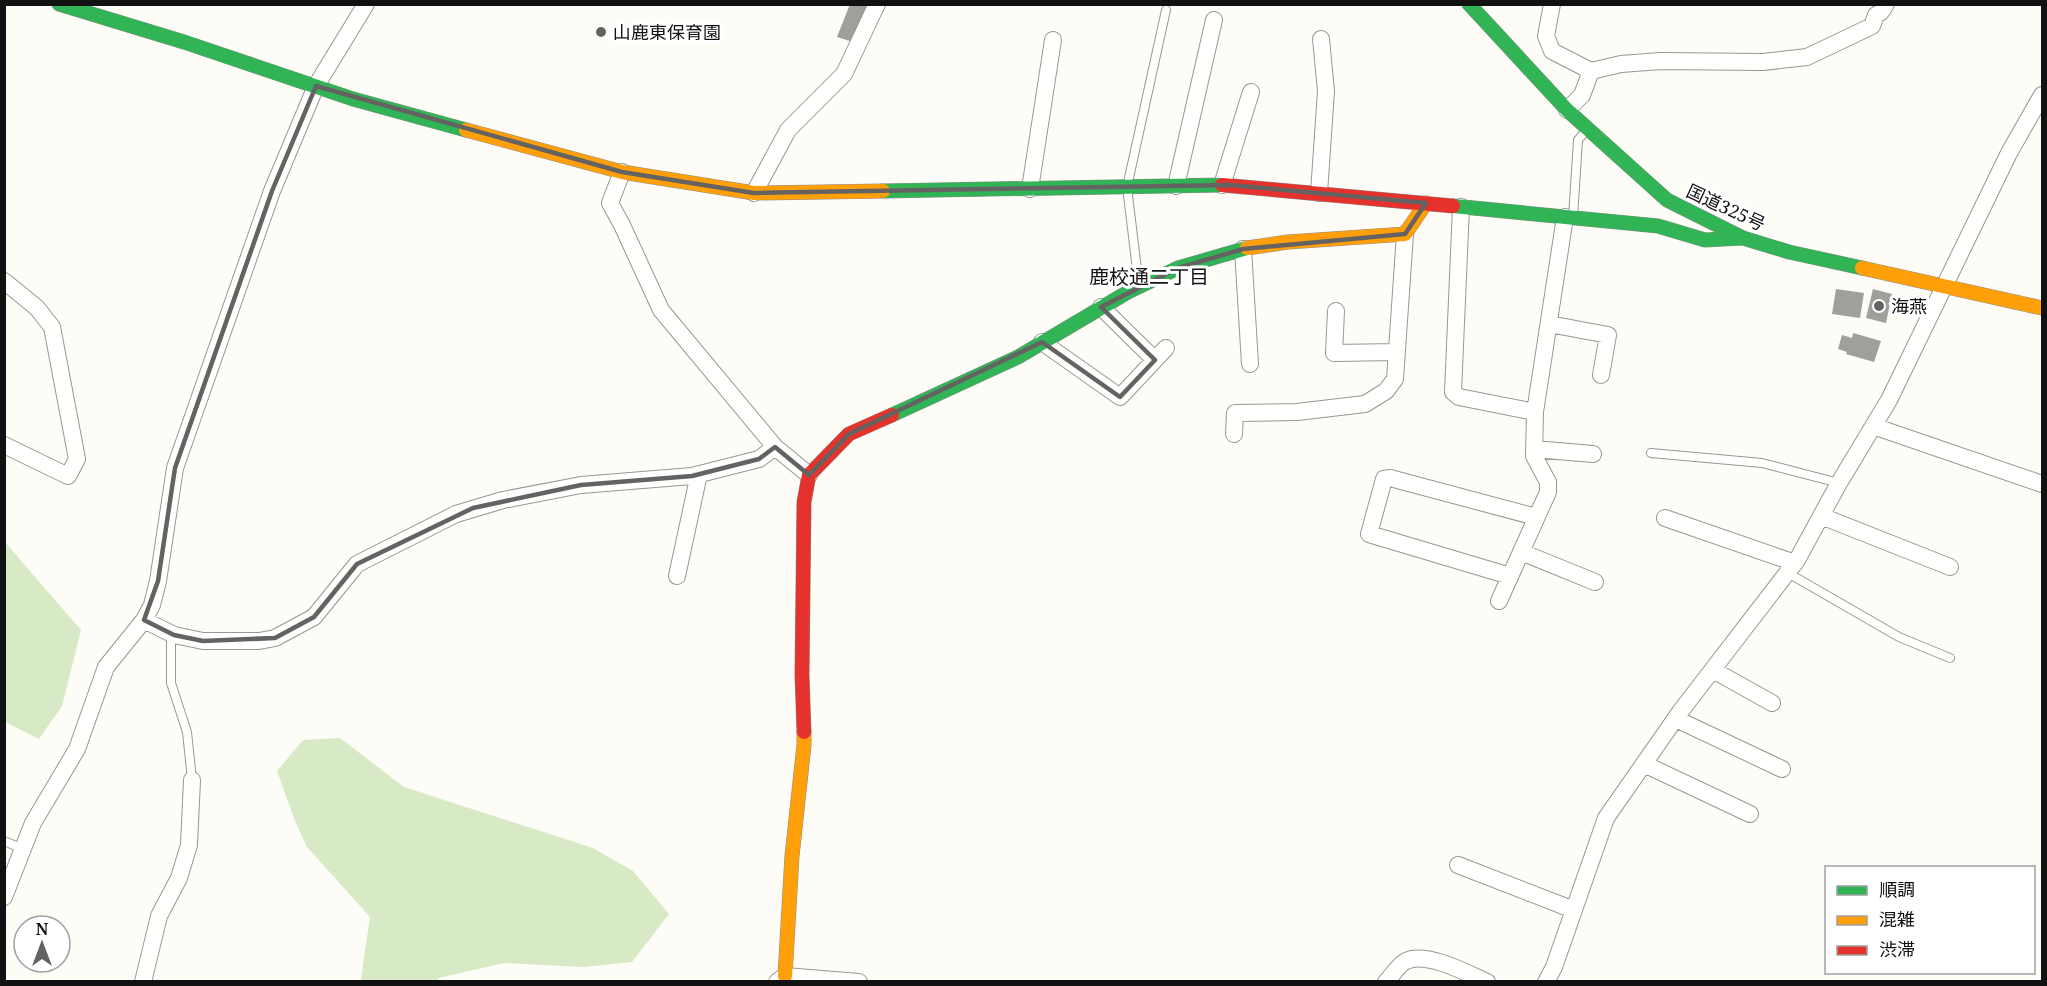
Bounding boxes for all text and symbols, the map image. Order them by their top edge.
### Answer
place label: 山鹿東保育園 [613,20,721,44]
marker: 山鹿東保育園 [594,25,608,39]
street label: 国道325号 [1683,178,1769,236]
district label: 鹿校通二丁目 [1089,263,1209,290]
place label: 海燕 [1891,294,1927,318]
marker: 海燕 [1872,299,1886,313]
legend [1825,866,2035,974]
text: 順調 [1879,877,1915,901]
text: 混雑 [1879,907,1915,931]
north arrow [12,914,72,974]
text: N [36,918,49,940]
text: 渋滞 [1879,937,1915,961]

